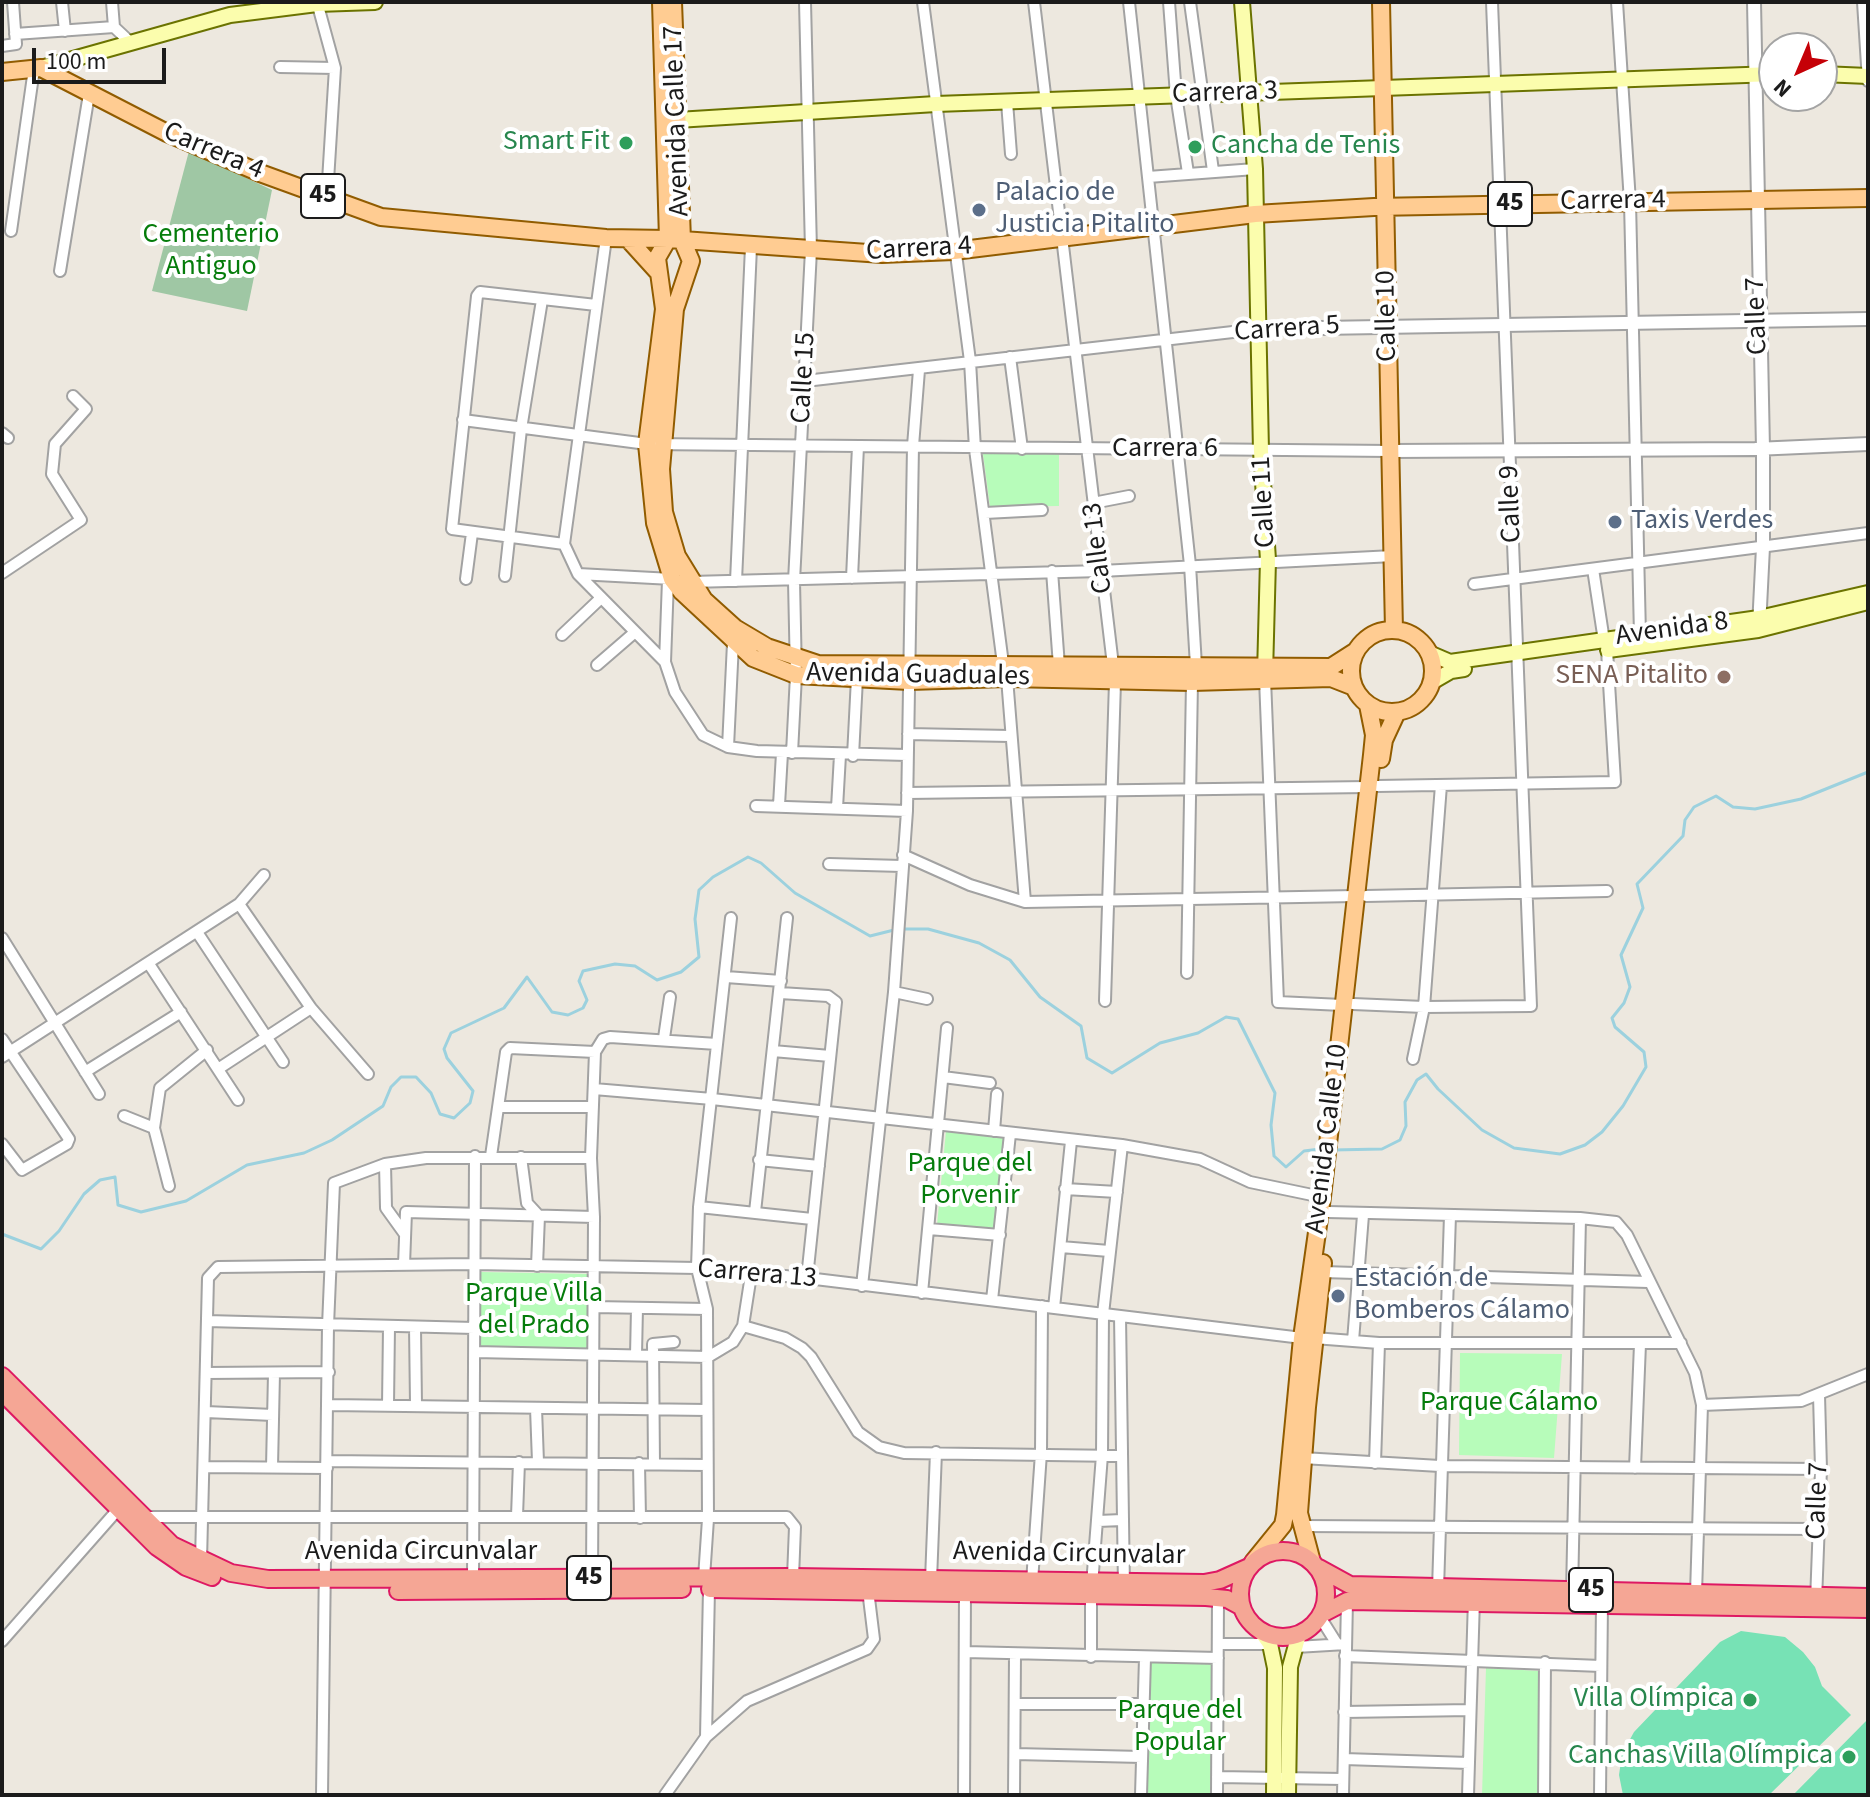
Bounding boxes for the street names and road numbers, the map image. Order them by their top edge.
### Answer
street label: Avenida Calle 17 [658,25,698,217]
street label: Carrera 3 [1172,75,1278,113]
street label: Carrera 4 [158,116,268,188]
road number: 45 [301,174,345,218]
road number: 45 [1488,182,1532,226]
street label: Carrera 4 [1560,184,1666,220]
street label: Carrera 4 [865,230,973,270]
street label: Calle 10 [1370,270,1406,362]
street label: Calle 7 [1740,277,1776,355]
street label: Carrera 5 [1233,310,1341,350]
street label: Calle 15 [786,331,824,425]
street label: Carrera 6 [1112,433,1218,467]
street label: Calle 11 [1246,455,1284,549]
street label: Calle 9 [1494,465,1530,543]
street label: Calle 13 [1077,500,1121,596]
street label: Avenida 8 [1614,605,1730,655]
street label: Avenida Guaduales [806,657,1030,695]
street label: Avenida Calle 10 [1300,1042,1356,1236]
street label: Carrera 13 [696,1253,818,1297]
street label: Calle 7 [1801,1462,1837,1540]
street label: Avenida Circunvalar [305,1536,537,1570]
street label: Avenida Circunvalar [952,1536,1186,1574]
road number: 45 [567,1556,611,1600]
road number: 45 [1569,1568,1613,1612]

